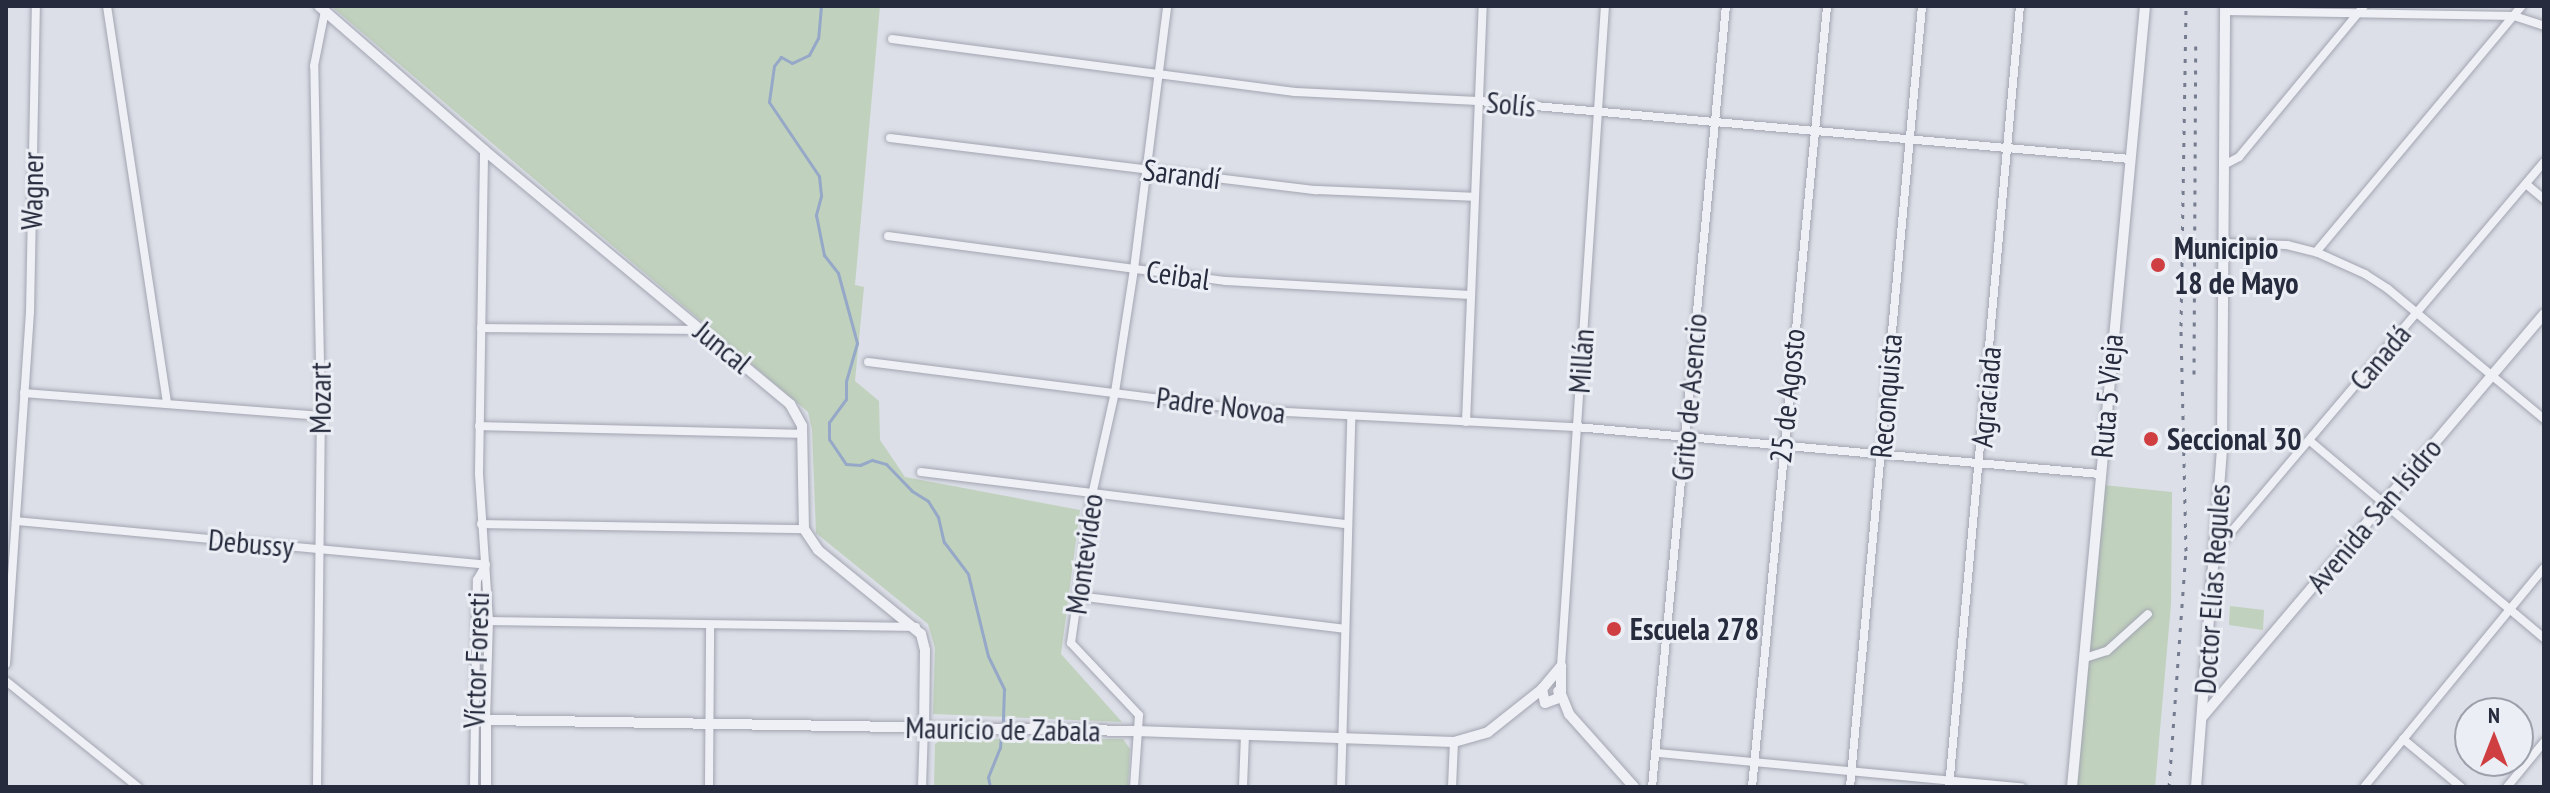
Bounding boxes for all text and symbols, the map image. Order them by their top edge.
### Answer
street label: Solís [1485,84,1537,124]
street label: Sarandí [1141,151,1223,197]
street label: Wagner [13,152,51,230]
place label: Municipio 18 de Mayo [2174,230,2299,300]
street label: Ceibal [1144,253,1212,297]
marker: Municipio 18 de Mayo [2149,256,2167,274]
street label: Grito de Asencio [1664,311,1714,483]
street label: Juncal [687,313,759,381]
street label: Canadá [2342,317,2418,397]
street label: 25 de Agosto [1762,326,1812,466]
street label: Millán [1561,327,1601,395]
street label: Reconquista [1863,332,1909,460]
street label: Ruta 5 Vieja [2084,332,2130,460]
street label: Agraciada [1964,345,2008,449]
street label: Mozart [302,362,338,434]
street label: Padre Novoa [1154,379,1288,431]
place label: Seccional 30 [2167,421,2302,457]
marker: Seccional 30 [2142,430,2160,448]
street label: Avenida San Isidro [2299,430,2449,600]
street label: Doctor Elías Regules [2187,483,2237,695]
street label: Montevideo [1058,491,1110,617]
street label: Debussy [207,521,295,565]
street label: Víctor Foresti [456,591,496,729]
place label: Escuela 278 [1630,611,1759,647]
marker: Escuela 278 [1605,620,1623,638]
north arrow [2454,697,2534,777]
text: N [2488,701,2500,729]
street label: Mauricio de Zabala [905,709,1101,749]

